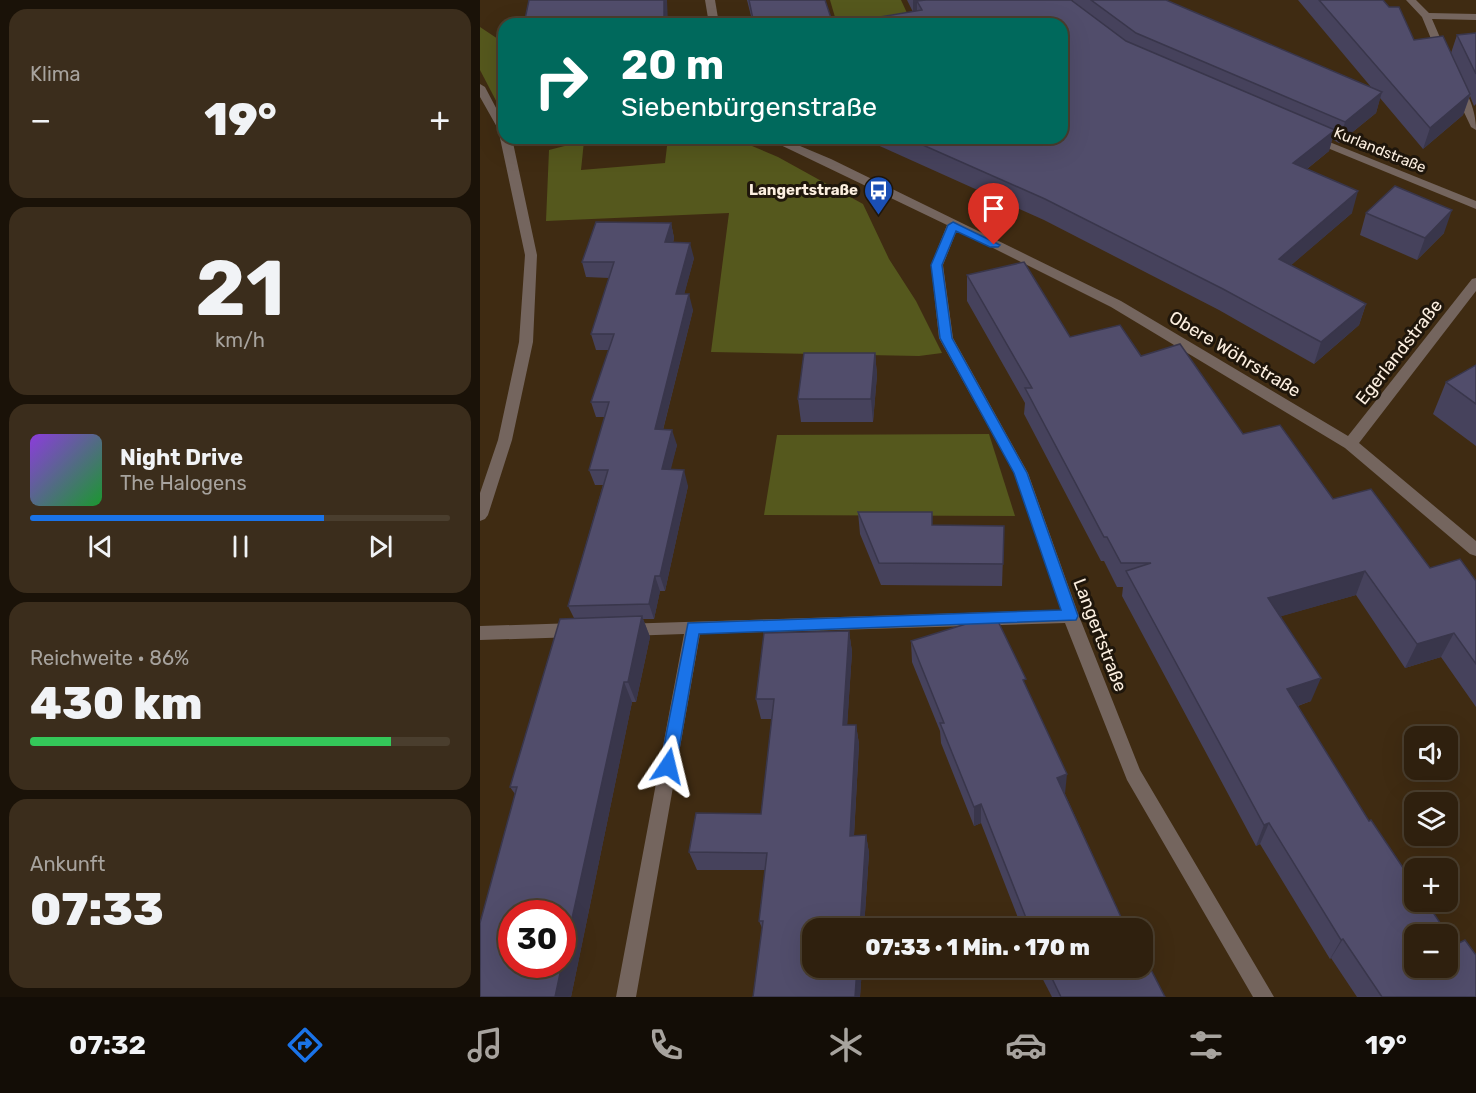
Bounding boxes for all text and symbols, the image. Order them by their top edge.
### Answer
text: 20 m [621,40,724,90]
icon: right [522,42,600,120]
text: Klima [30,62,81,86]
text: Siebenbürgenstraße [621,91,877,123]
text: 19° [204,93,277,146]
text: − [30,100,51,139]
text: + [429,100,450,139]
street label: Kurlandstraße [1331,123,1429,177]
bus stop icon: Langertstraße [863,174,895,216]
place label: Langertstraße [749,181,858,199]
pin [968,183,1019,245]
icon: arrive [977,192,1010,225]
text: 21 [195,242,285,335]
street label: Egerlandstraße [1351,295,1447,409]
street label: Obere Wöhrstraße [1165,306,1305,402]
text: km/h [215,328,265,352]
text: Night Drive [120,444,243,471]
text: The Halogens [120,471,247,495]
icon: previous [84,530,117,563]
icon: pause [224,530,257,563]
icon: next [364,530,397,563]
street label: Langertstraße [1068,575,1132,695]
text: Reichweite · 86% [30,646,189,670]
text: 430 km [30,677,203,730]
map controls [1404,726,1458,978]
button: sound [1404,726,1458,780]
position arrow [636,734,700,798]
button: layers [1404,792,1458,846]
text: Ankunft [30,852,105,876]
button: + [1404,858,1458,912]
text: 07:33 [30,883,164,936]
speed limit sign: 30 [498,900,576,978]
button: − [1404,924,1458,978]
text: 07:33 · 1 Min. · 170 m [865,934,1090,961]
icon: directions [284,1024,326,1066]
icon: music [464,1024,506,1066]
icon: phone [645,1024,687,1066]
icon: climate [825,1024,867,1066]
icon: car [1005,1024,1047,1066]
icon: filters [1185,1024,1227,1066]
text: 07:32 [69,1029,146,1061]
text: 19° [1365,1029,1407,1061]

